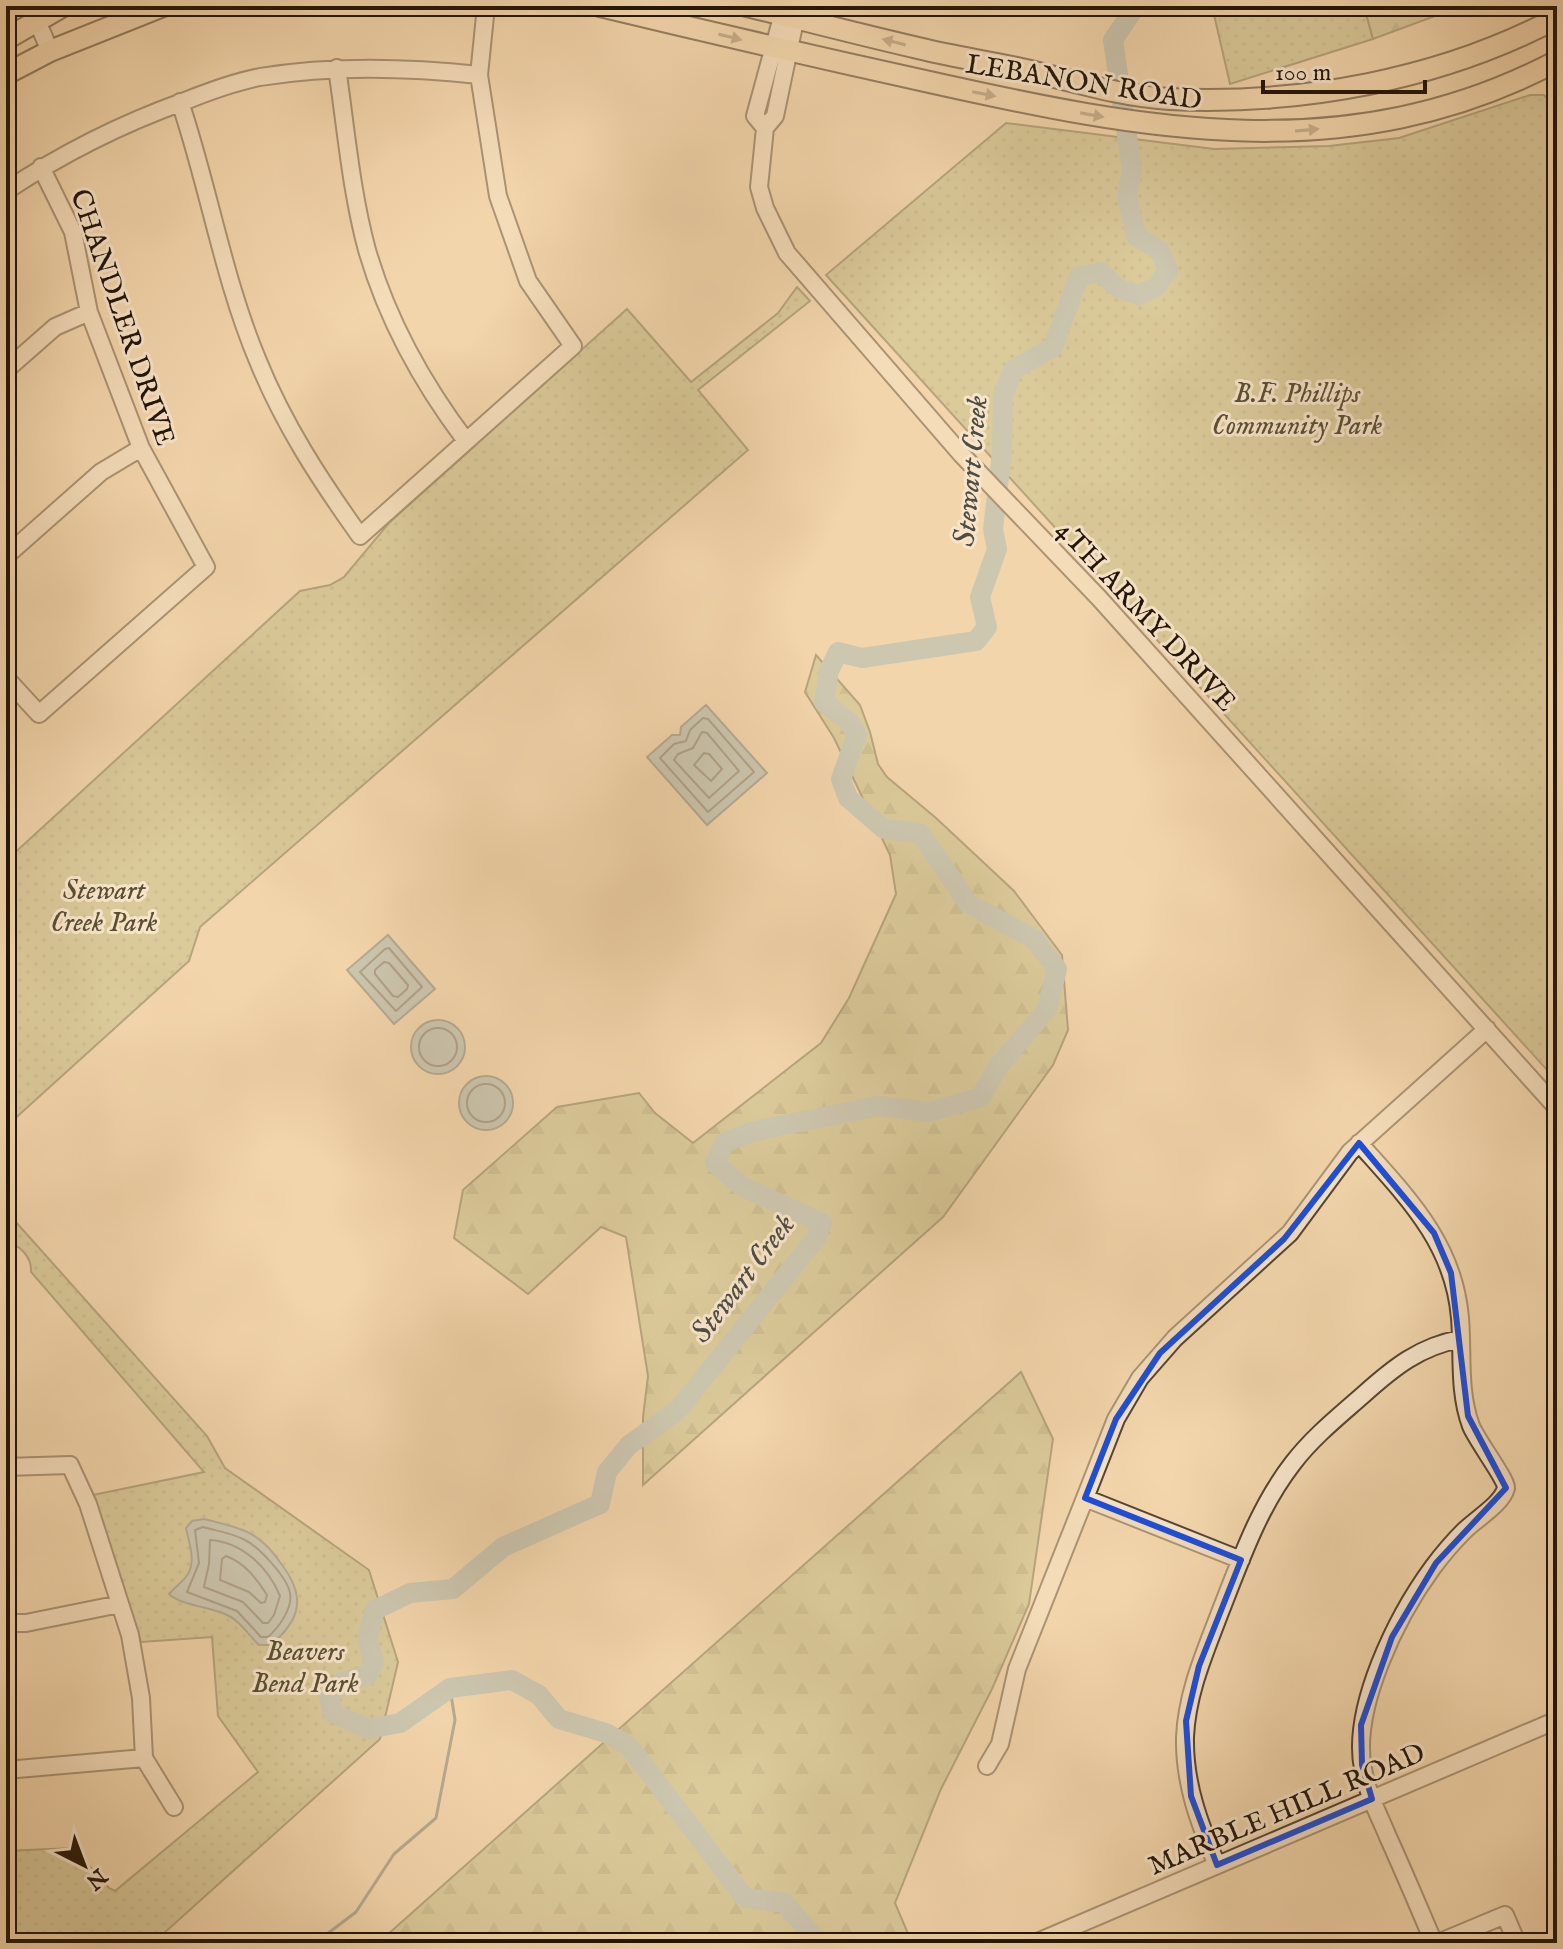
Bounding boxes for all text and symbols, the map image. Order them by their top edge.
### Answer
one-way arrow [718,32,743,44]
one-way arrow [881,36,906,48]
scale bar [1263,44,1425,94]
street label: LEBANON ROAD [963,48,1204,119]
text: 100 m [1275,58,1331,89]
one-way arrow [972,88,997,101]
one-way arrow [1080,109,1105,121]
one-way arrow [1294,123,1319,136]
street label: CHANDLER DRIVE [61,185,182,451]
park label: B.F. Phillips Community Park [1212,377,1382,444]
water label: Stewart Creek [946,394,998,548]
street label: 4TH ARMY DRIVE [1048,514,1243,720]
park label: Stewart Creek Park [51,874,157,941]
water label: Stewart Creek [683,1207,804,1351]
park label: Beavers Bend Park [251,1635,359,1702]
street label: MARBLE HILL ROAD [1143,1736,1431,1884]
north arrow [44,1825,124,1905]
text: N [80,1861,113,1895]

